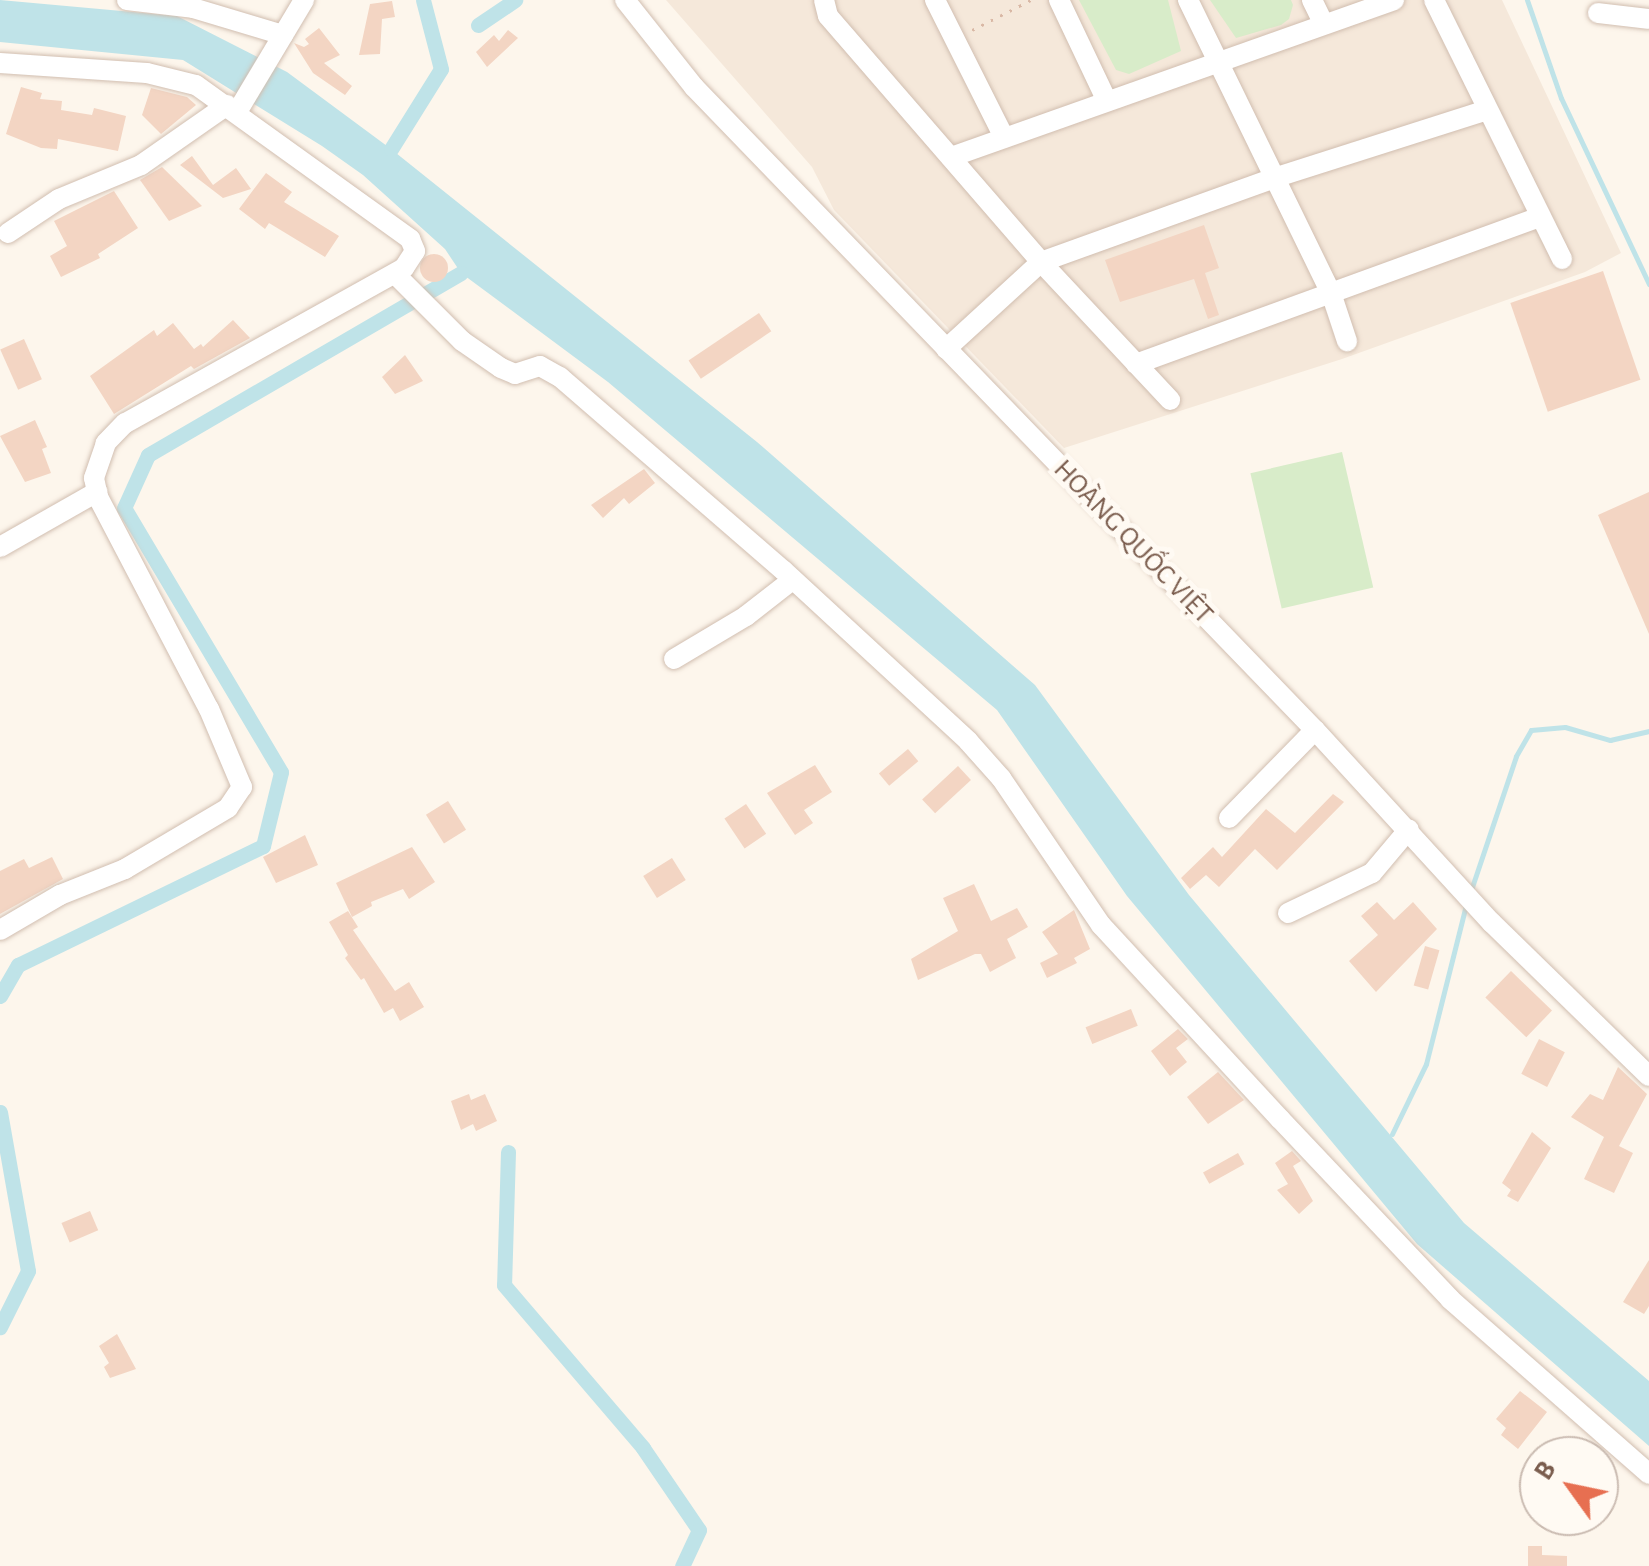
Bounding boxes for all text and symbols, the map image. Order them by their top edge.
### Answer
street label: HOÀNG QUỐC VIỆT [1046,453,1220,631]
north arrow [1519,1436,1619,1536]
text: B [1529,1456,1562,1485]

